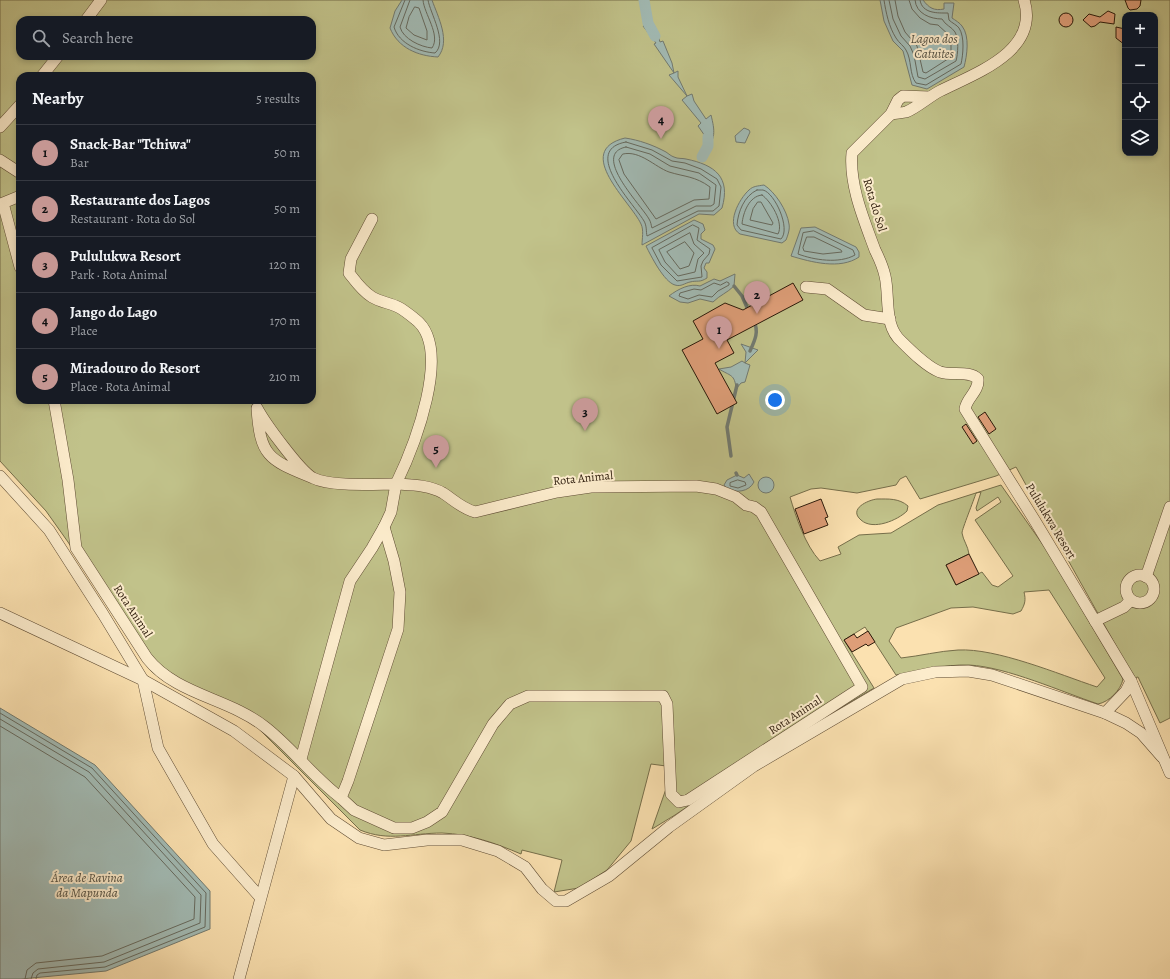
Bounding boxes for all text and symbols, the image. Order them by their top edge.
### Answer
map controls [1122,12,1158,156]
button: + [1122,12,1158,48]
search box [16,16,316,60]
icon: search [30,27,52,49]
text: Search here [62,28,133,48]
water label: Lagoa dos Catuites [910,30,958,62]
button: − [1122,48,1158,84]
button: locate [1122,84,1158,120]
text: Nearby [32,87,83,110]
text: 5 results [256,90,300,107]
pin: 4 [648,106,674,139]
button: layers [1122,120,1158,156]
text: Snack-Bar "Tchiwa" [70,134,191,154]
text: 1 [43,144,47,161]
text: 50 m [274,144,300,161]
text: Bar [70,154,89,171]
street label: Rota do Sol [859,177,891,234]
text: Restaurante dos Lagos [70,190,210,210]
text: 2 [42,200,48,217]
text: 50 m [274,200,300,217]
text: Restaurant · Rota do Sol [70,210,195,227]
text: Pululukwa Resort [70,246,181,266]
text: 3 [42,256,48,273]
text: 120 m [269,256,300,273]
text: Park · Rota Animal [70,266,167,283]
pin: 2 [744,281,770,314]
text: Jango do Lago [70,302,157,322]
text: 4 [42,312,48,329]
text: 170 m [270,312,300,329]
pin: 1 [706,316,732,349]
text: Place [70,322,98,339]
text: Miradouro do Resort [70,358,200,378]
text: 5 [42,368,48,385]
text: 210 m [269,368,300,385]
text: Place · Rota Animal [70,378,170,395]
your location [765,390,785,410]
pin: 3 [572,398,598,431]
pin: 5 [423,435,449,468]
street label: Rota Animal [552,467,614,489]
street label: Pululukwa Resort [1022,480,1080,562]
street label: Rota Animal [110,581,156,641]
street label: Rota Animal [765,692,825,738]
water label: Área de Ravina da Mapunda [50,869,123,901]

